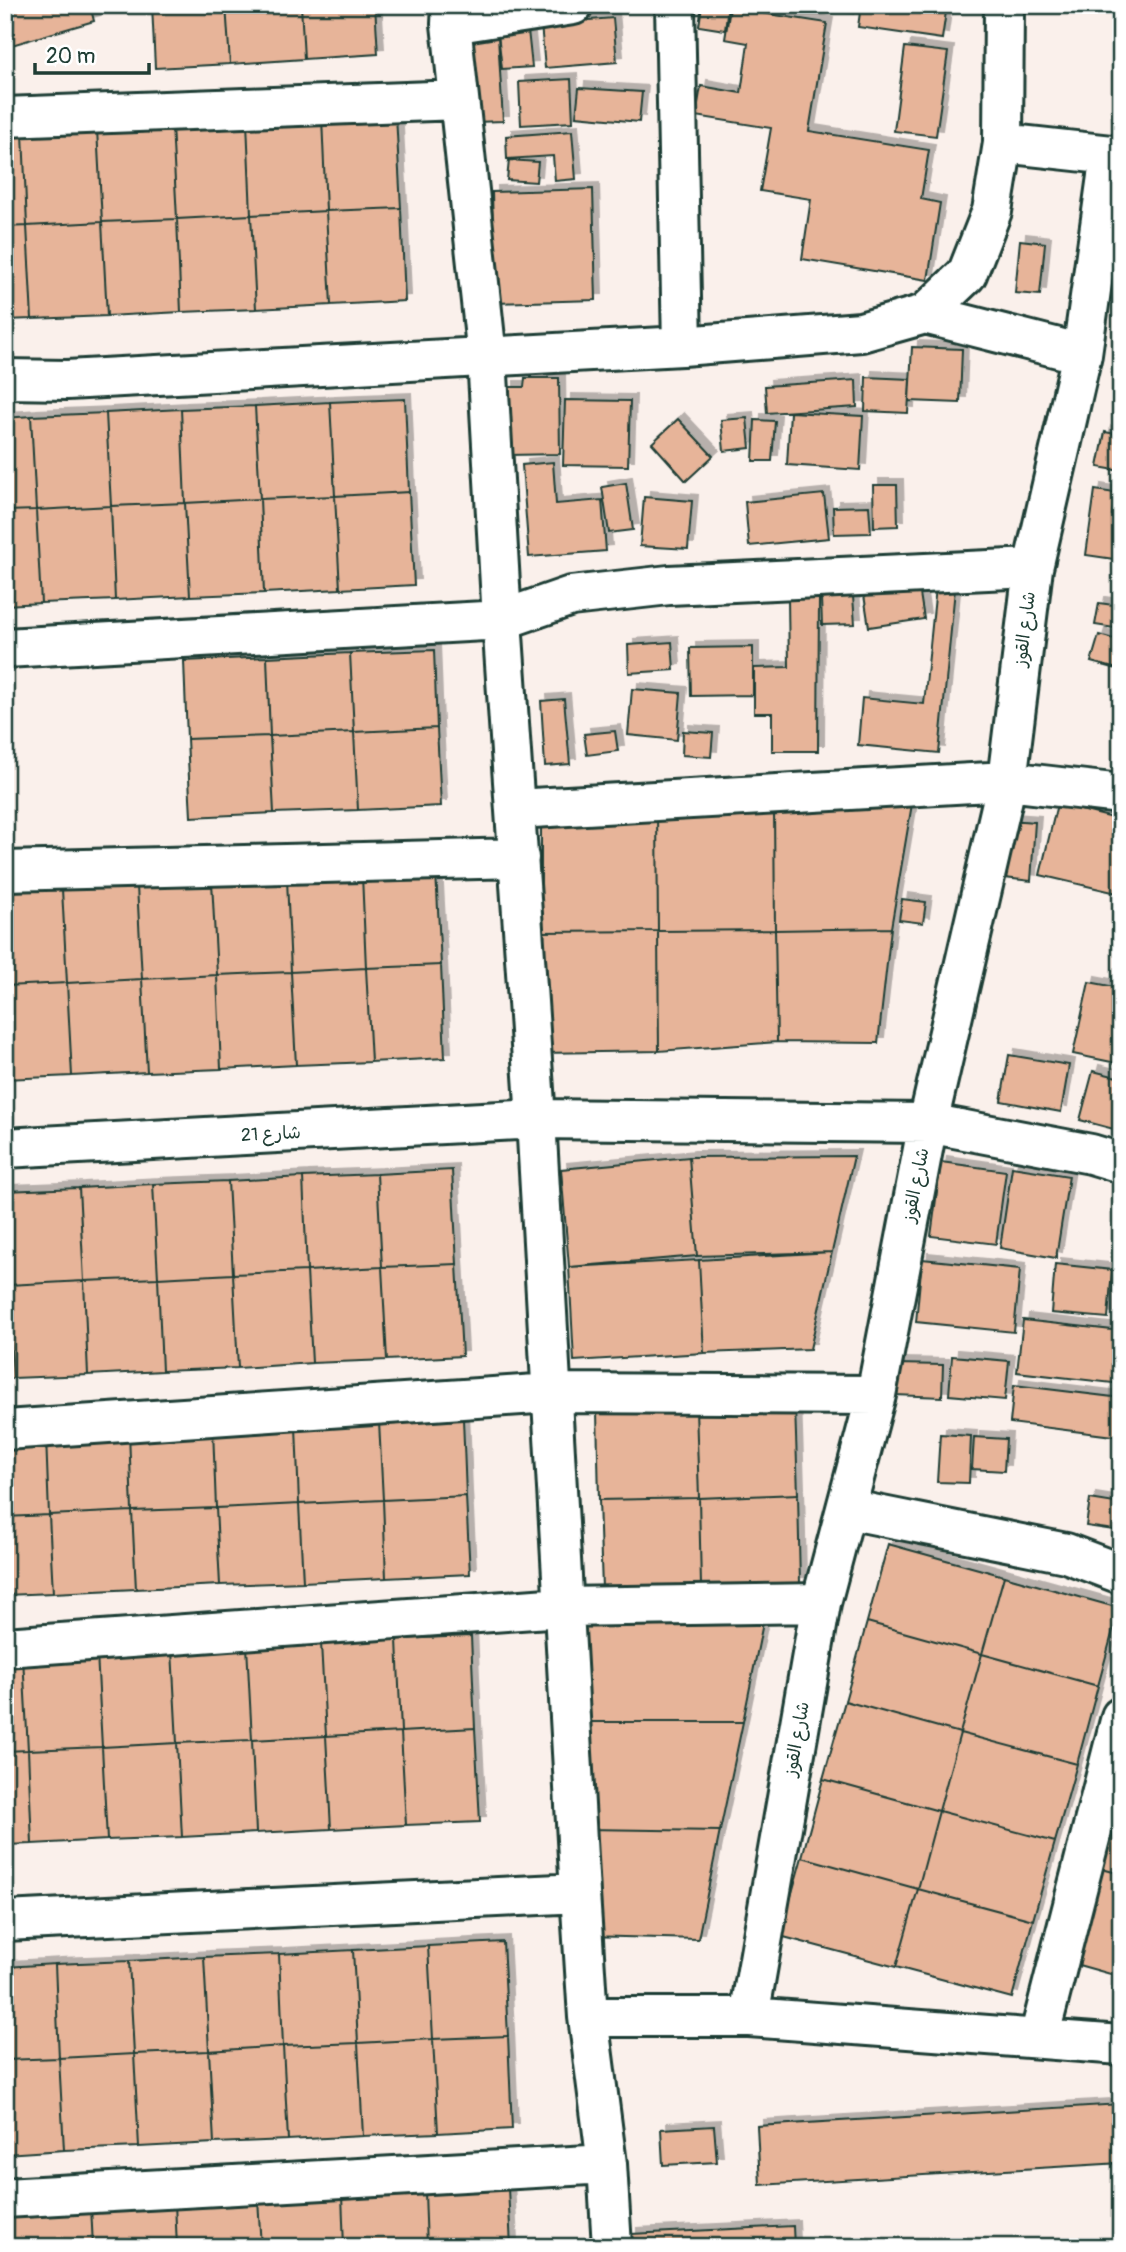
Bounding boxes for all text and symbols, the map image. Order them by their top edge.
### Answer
scale bar [35,32,149,76]
text: 20 m [46,43,95,70]
street label: شارع القوز [1009,590,1041,670]
street label: شارع 21 [240,1121,302,1147]
street label: شارع القوز [897,1146,934,1226]
street label: شارع القوز [779,1700,815,1780]

